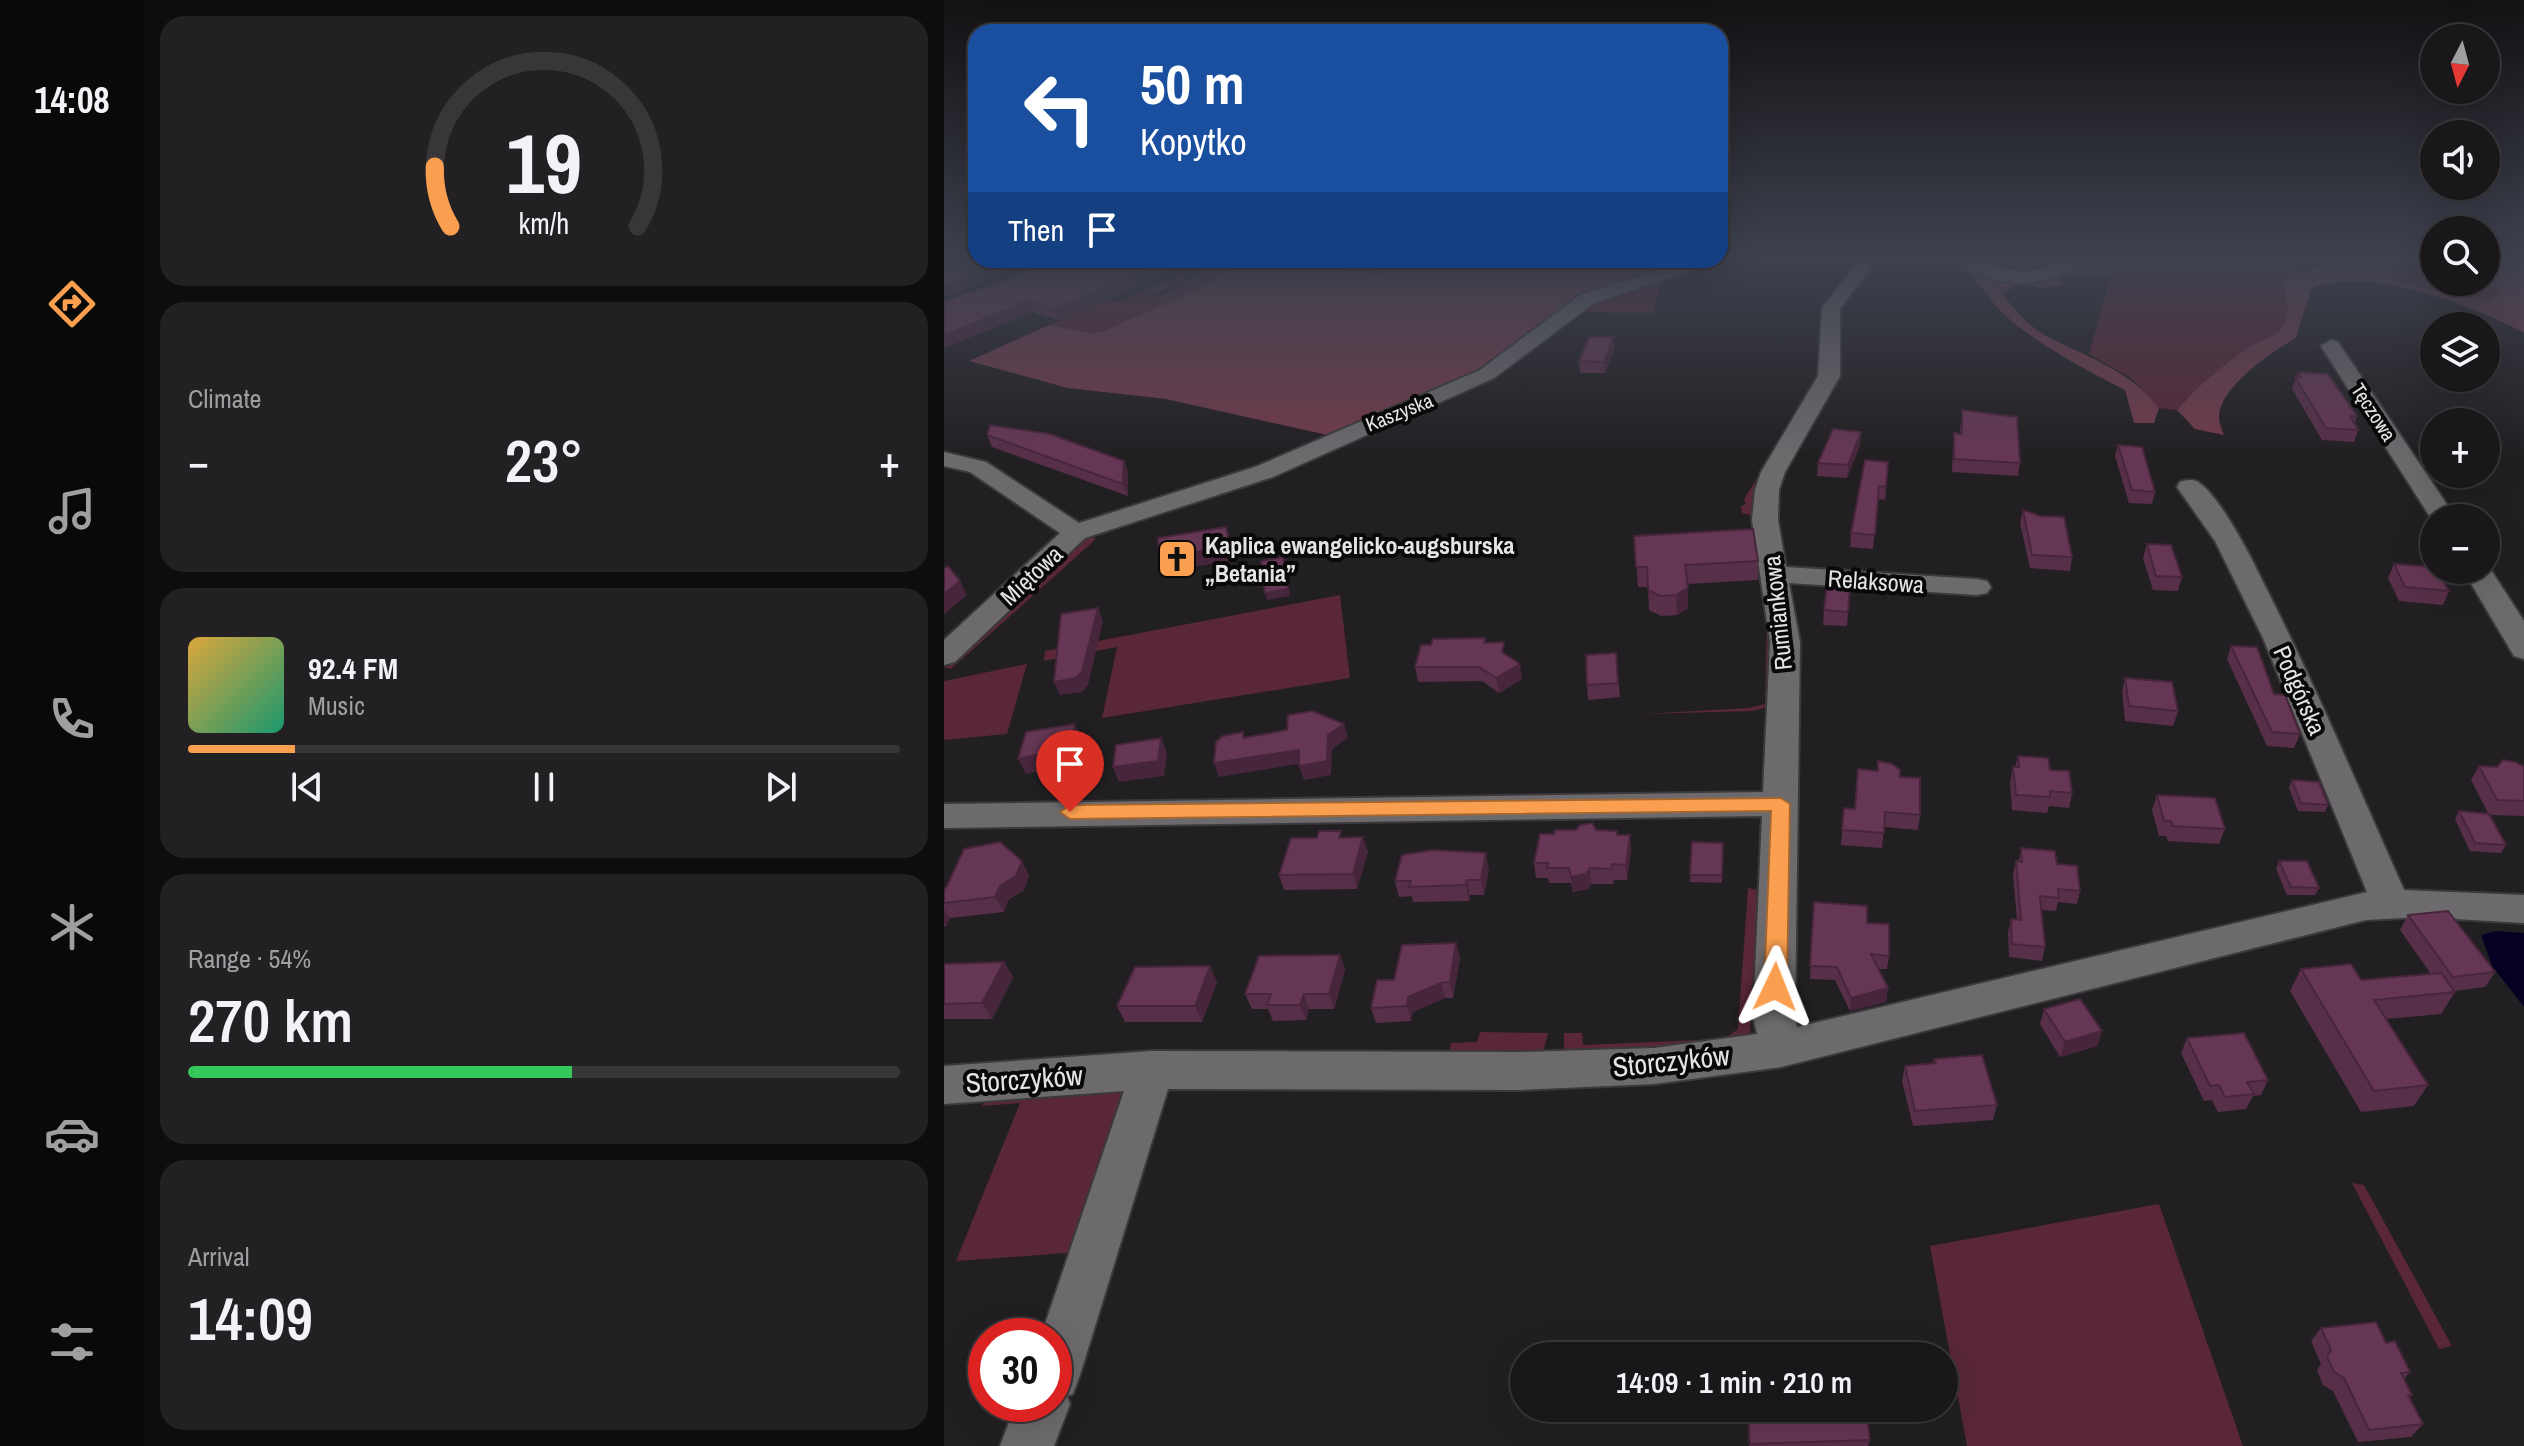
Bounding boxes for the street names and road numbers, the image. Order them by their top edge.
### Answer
street label: Tęczowa [2345,378,2403,446]
street label: Kaszyska [1361,386,1437,438]
street label: Miętowa [993,538,1069,612]
street label: Rumiankowa [1755,554,1799,672]
street label: Relaksowa [1827,562,1925,600]
street label: Podgórska [2266,641,2334,740]
street label: Storczyków [1611,1036,1732,1086]
street label: Storczyków [964,1056,1084,1102]

